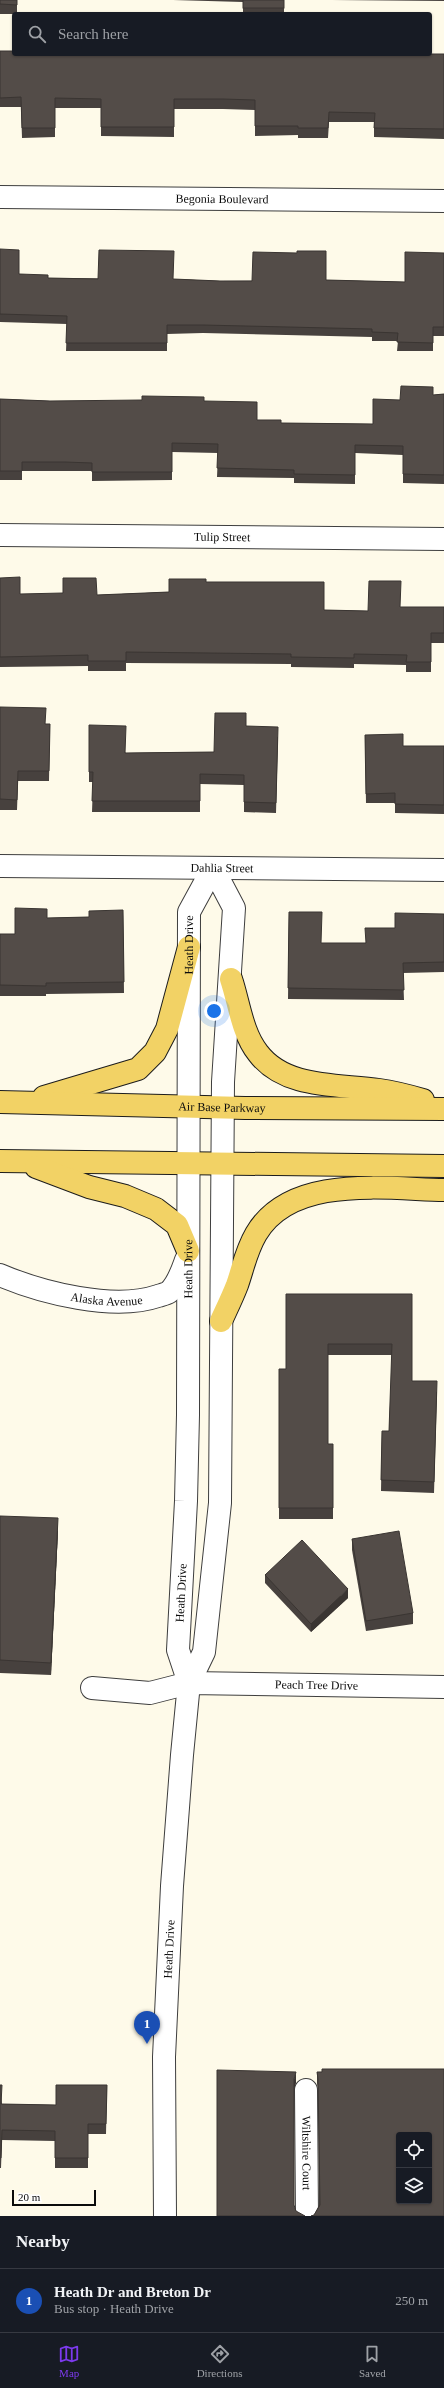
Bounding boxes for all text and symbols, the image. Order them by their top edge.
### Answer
search box [12,12,432,56]
icon: search [26,23,48,45]
text: Search here [58,26,128,42]
street label: Begonia Boulevard [175,192,269,206]
street label: Tulip Street [194,530,251,544]
street label: Dahlia Street [190,861,254,875]
street label: Heath Drive [182,916,196,975]
your location [204,1001,224,1021]
street label: Air Base Parkway [178,1099,266,1115]
street label: Heath Drive [181,1240,195,1299]
street label: Alaska Avenue [69,1290,143,1309]
street label: Heath Drive [172,1563,190,1623]
street label: Peach Tree Drive [275,1677,358,1693]
street label: Heath Drive [161,1919,177,1979]
pin: 1 [134,2011,160,2044]
street label: Wiltshire Court [299,2116,314,2191]
map controls [396,2132,432,2204]
button: locate [396,2132,432,2168]
button: layers [396,2168,432,2204]
scale bar [12,2188,96,2207]
text: 20 m [18,2191,40,2203]
text: Nearby [16,2232,70,2251]
text: Heath Dr and Breton Dr [54,2284,211,2300]
text: 1 [26,2293,32,2308]
text: 250 m [395,2293,428,2308]
text: Bus stop · Heath Drive [54,2301,174,2316]
tab: Map [58,2343,80,2379]
tab: Directions [197,2343,242,2379]
tab: Saved [359,2343,386,2379]

